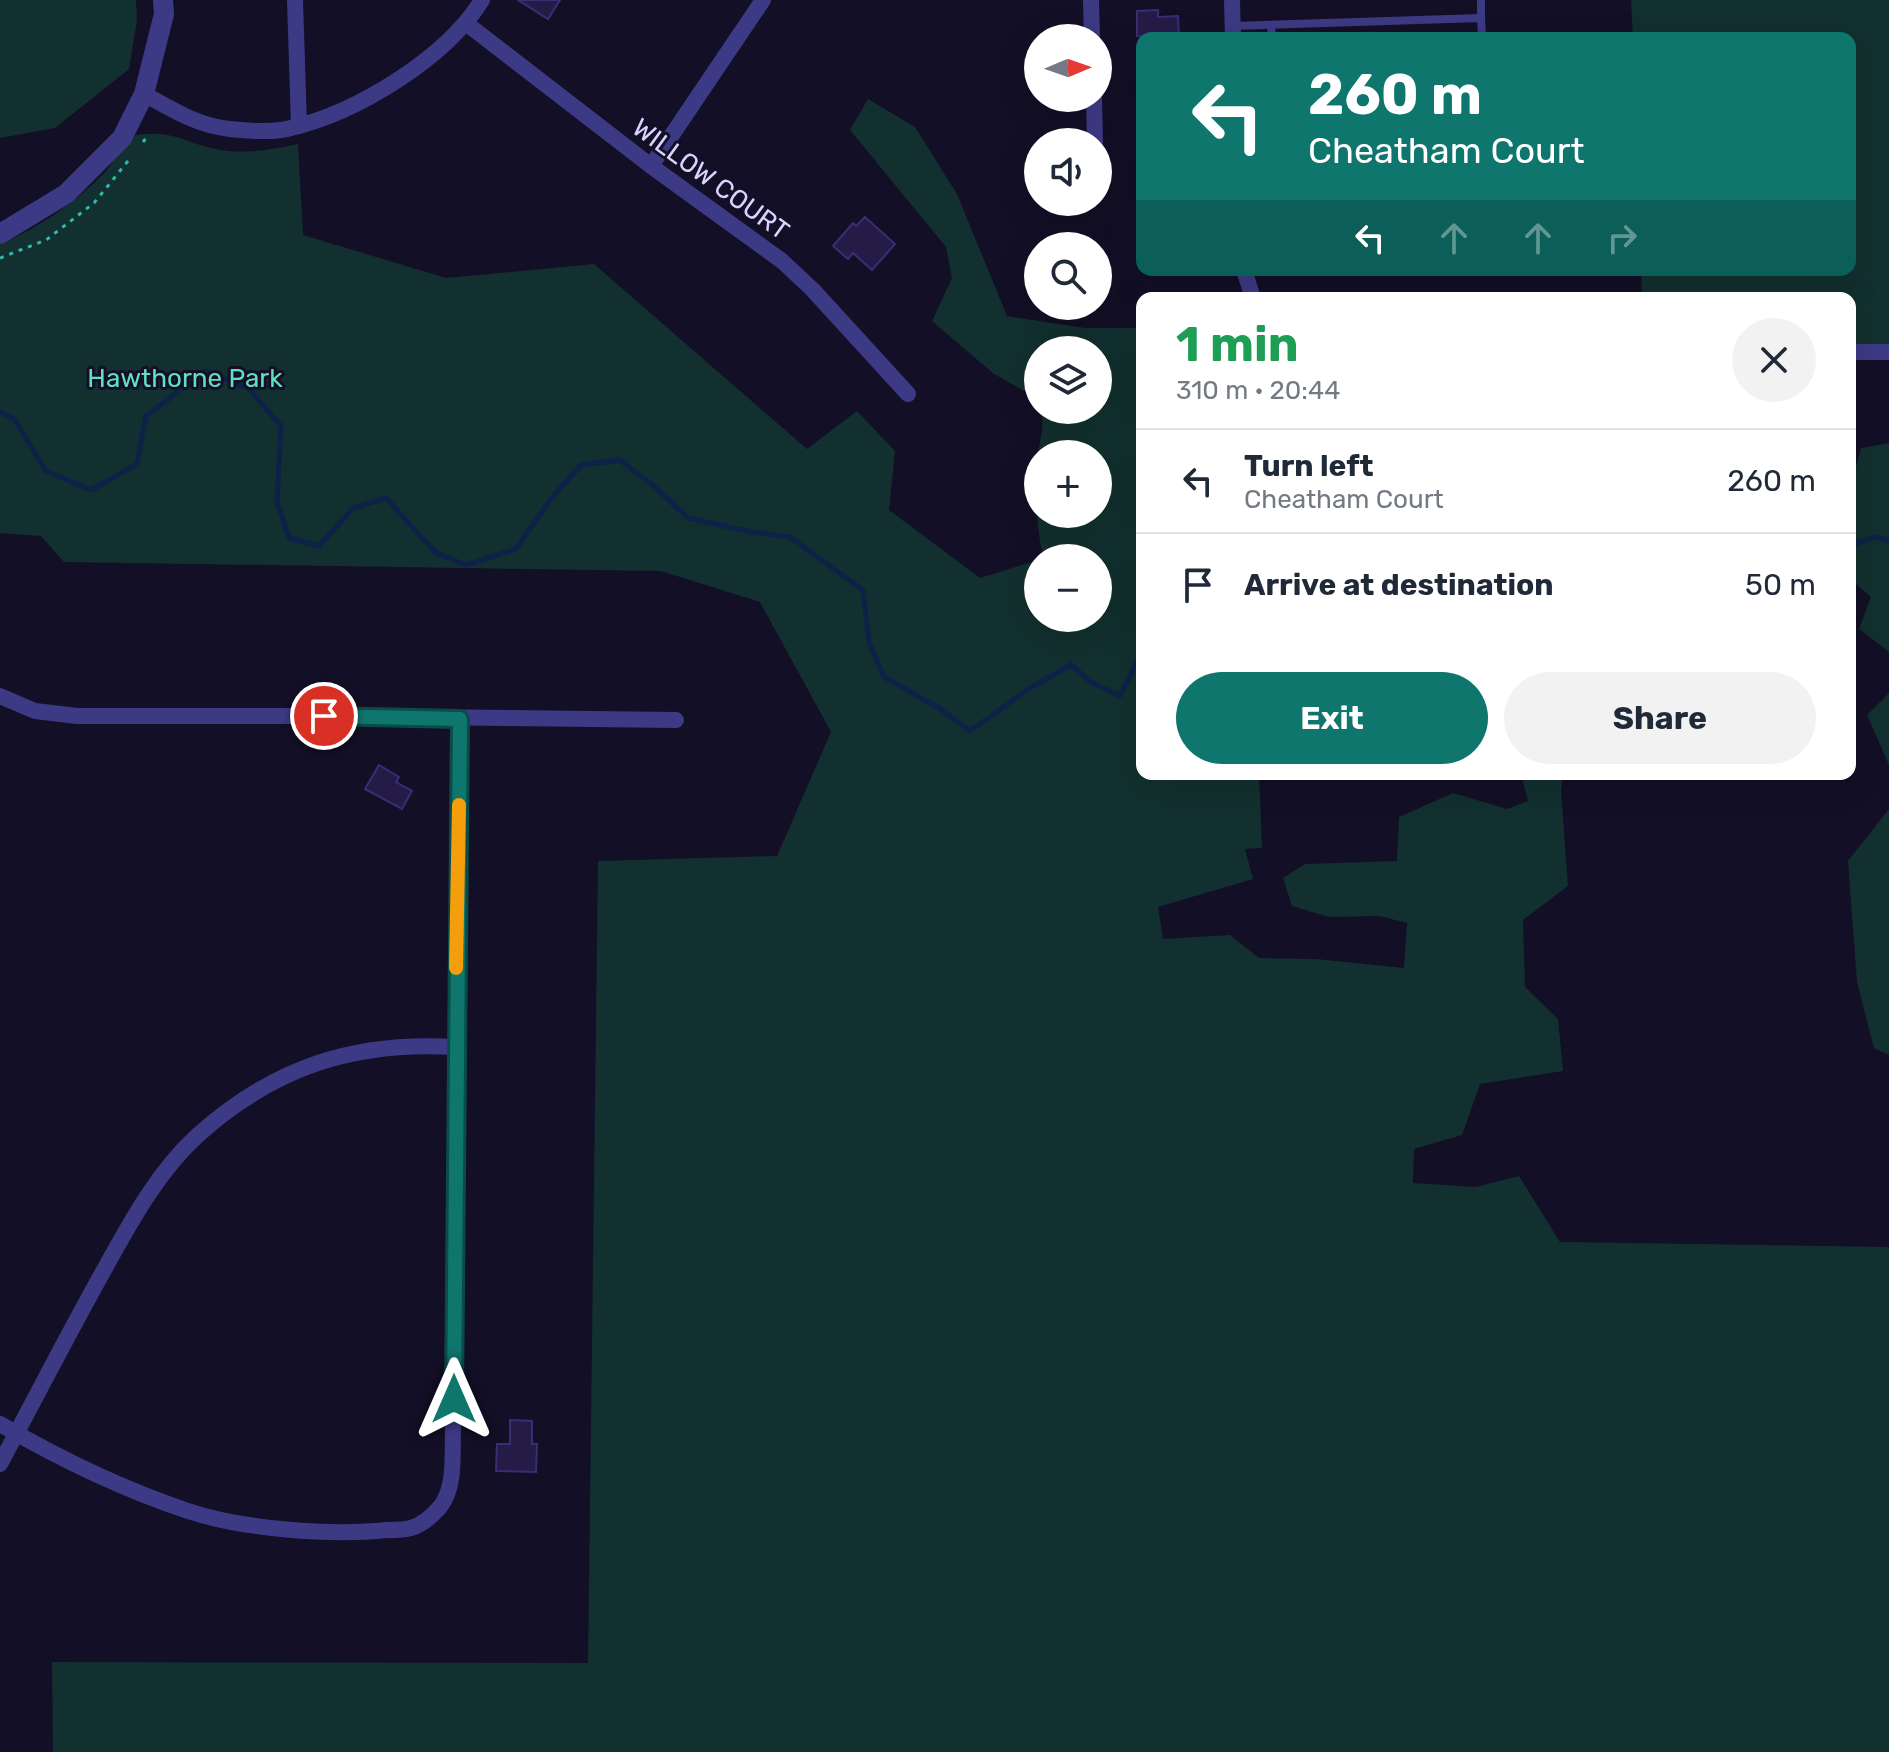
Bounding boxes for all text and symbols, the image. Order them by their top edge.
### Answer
north arrow [1024,24,1112,112]
map controls [1024,24,1112,632]
text: 260 m [1308,62,1482,128]
icon: left [1176,64,1280,168]
street label: WILLOW COURT [626,112,795,247]
button: sound [1024,128,1112,216]
text: Cheatham Court [1308,129,1585,172]
icon: left [1348,216,1392,260]
icon: ahead [1432,216,1476,260]
icon: ahead [1516,216,1560,260]
icon: right [1600,216,1644,260]
button: search [1024,232,1112,320]
text: 1 min [1176,316,1299,373]
button: close [1732,318,1816,402]
button: layers [1024,336,1112,424]
park label: Hawthorne Park [87,363,283,394]
text: 310 m · 20:44 [1176,375,1340,406]
button: + [1024,440,1112,528]
text: Turn left [1244,448,1374,484]
icon: left [1176,459,1220,503]
text: 260 m [1727,463,1816,499]
text: Cheatham Court [1244,484,1444,515]
button: − [1024,544,1112,632]
icon: arrive [1176,563,1220,607]
text: Arrive at destination [1244,567,1554,603]
text: 50 m [1745,567,1816,603]
button: Exit [1176,672,1488,764]
button: Share [1504,672,1816,764]
pin [290,682,358,750]
icon: arrive [302,694,346,738]
position arrow [412,1357,496,1441]

